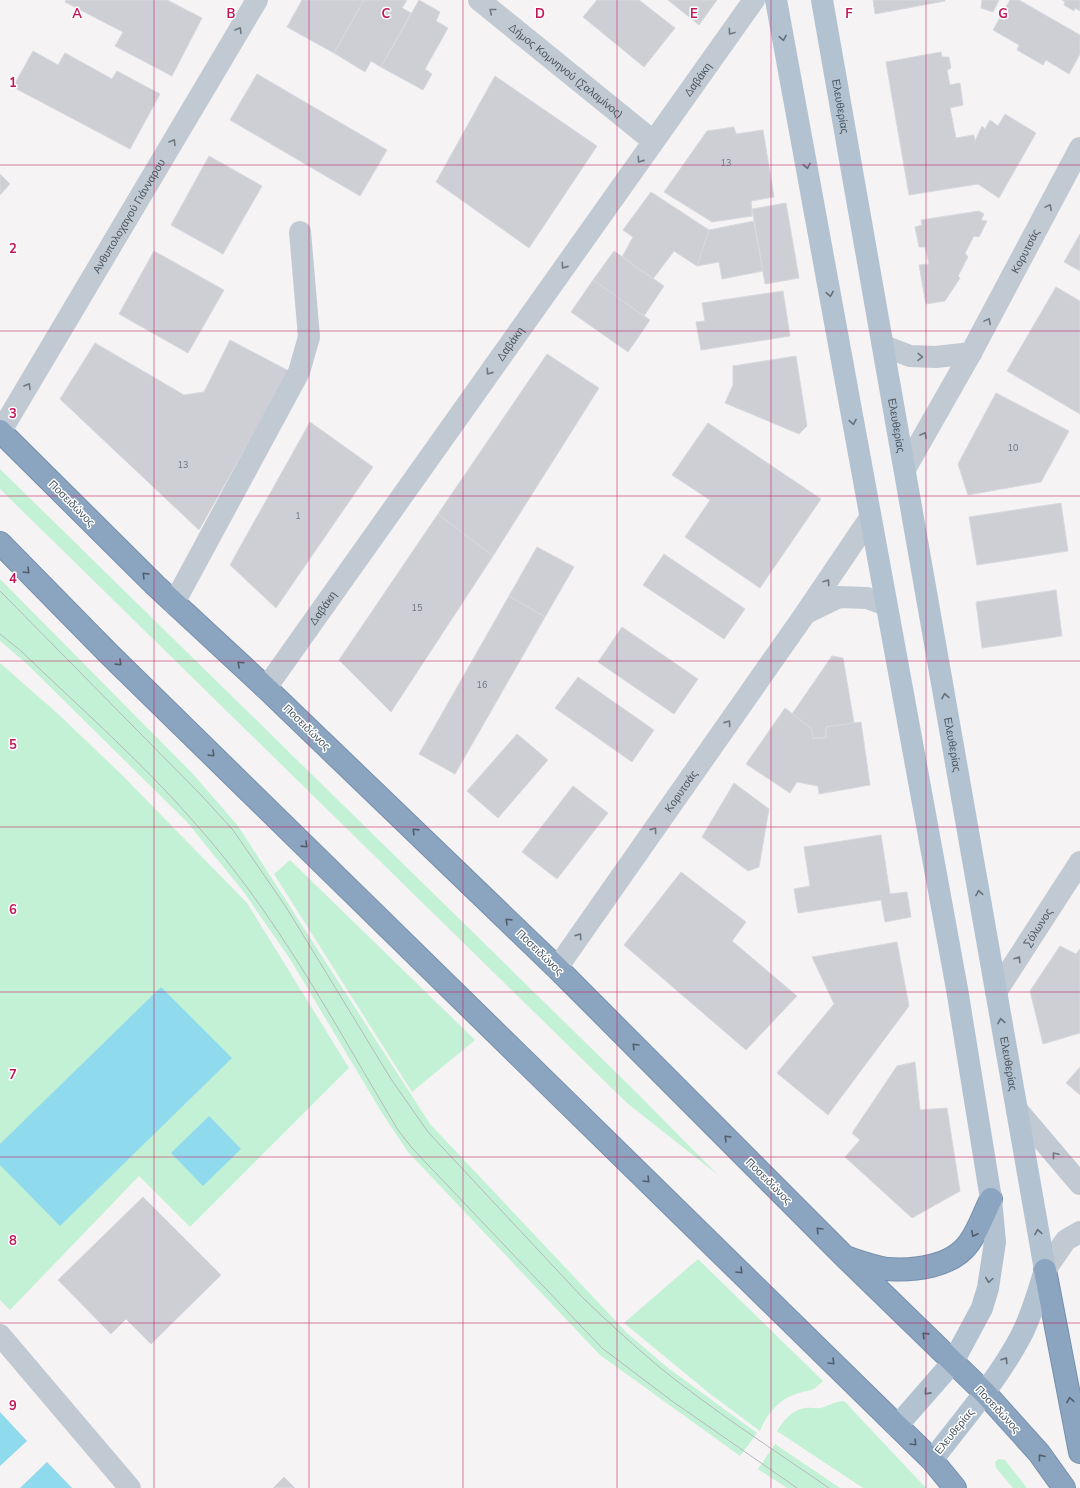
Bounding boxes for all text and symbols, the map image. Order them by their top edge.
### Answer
text: A [72,5,82,23]
text: B [227,5,236,23]
text: C [382,5,391,23]
text: D [535,5,545,23]
text: E [690,5,698,23]
text: F [845,5,853,23]
text: G [998,5,1008,23]
one-way arrow [490,9,497,16]
street label: Δήμος Κομνηνού (Σαλαμίνος) [505,20,626,122]
one-way arrow [235,27,242,34]
one-way arrow [729,27,736,34]
one-way arrow [779,35,787,41]
street label: Δαβάκη [681,60,715,100]
text: 1 [9,74,17,92]
street label: Ελευθερίας [828,78,852,135]
one-way arrow [168,139,175,146]
street label: Ανθυπολοχαγού Γιάνναρου [89,156,169,276]
one-way arrow [637,156,644,163]
house number: 13 [721,157,731,169]
one-way arrow [802,163,810,169]
one-way arrow [1044,203,1052,211]
street label: Κορυτσάς [1008,226,1044,276]
text: 2 [9,240,17,258]
one-way arrow [562,262,569,269]
one-way arrow [825,291,833,297]
one-way arrow [983,318,990,325]
street label: Δαβάκη [493,324,528,364]
one-way arrow [917,352,923,361]
one-way arrow [487,368,494,375]
one-way arrow [23,383,30,390]
street label: Ελευθερίας [884,397,908,454]
text: 3 [9,405,17,423]
one-way arrow [848,419,856,425]
one-way arrow [920,432,927,439]
house number: 10 [1008,442,1018,454]
house number: 13 [178,459,188,471]
street label: Ποσειδώνος [45,477,98,530]
house number: 1 [295,510,301,522]
one-way arrow [22,566,30,574]
text: 4 [9,570,17,588]
one-way arrow [142,572,150,580]
one-way arrow [822,579,830,586]
street label: Δαβάκη [306,588,340,628]
house number: 15 [412,602,422,614]
one-way arrow [114,659,122,666]
one-way arrow [237,661,245,668]
house number: 16 [477,679,487,691]
one-way arrow [941,693,950,699]
street label: Ποσειδώνος [280,701,333,754]
street label: Ελευθερίας [940,716,964,773]
one-way arrow [723,720,731,727]
text: 5 [9,736,17,754]
one-way arrow [207,749,215,757]
street label: Κορυτσάς [661,767,701,815]
one-way arrow [649,827,656,834]
one-way arrow [412,828,420,836]
one-way arrow [300,840,308,848]
one-way arrow [975,890,984,896]
text: 6 [9,901,17,919]
street label: Σόλωνος [1020,905,1056,950]
one-way arrow [505,918,513,926]
street label: Ποσειδώνος [513,926,566,979]
one-way arrow [574,933,582,940]
one-way arrow [1013,956,1020,963]
one-way arrow [998,1018,1006,1024]
street label: Ελευθερίας [996,1035,1020,1092]
one-way arrow [632,1043,640,1051]
text: 7 [9,1066,17,1084]
one-way arrow [724,1135,732,1143]
one-way arrow [1052,1152,1059,1159]
street label: Ποσειδώνος [742,1155,795,1208]
one-way arrow [642,1175,650,1183]
one-way arrow [816,1227,823,1235]
one-way arrow [1034,1229,1043,1235]
one-way arrow [971,1230,979,1237]
text: 8 [9,1232,17,1250]
one-way arrow [735,1266,743,1274]
one-way arrow [985,1277,994,1283]
one-way arrow [922,1332,930,1340]
one-way arrow [827,1357,835,1365]
one-way arrow [1001,1358,1008,1365]
street label: Ποσειδώνος [972,1382,1024,1436]
one-way arrow [925,1387,932,1394]
text: 9 [9,1397,17,1415]
one-way arrow [1066,1397,1075,1403]
street label: Ελευθερίας [931,1405,978,1457]
one-way arrow [909,1438,917,1446]
one-way arrow [1038,1454,1045,1461]

